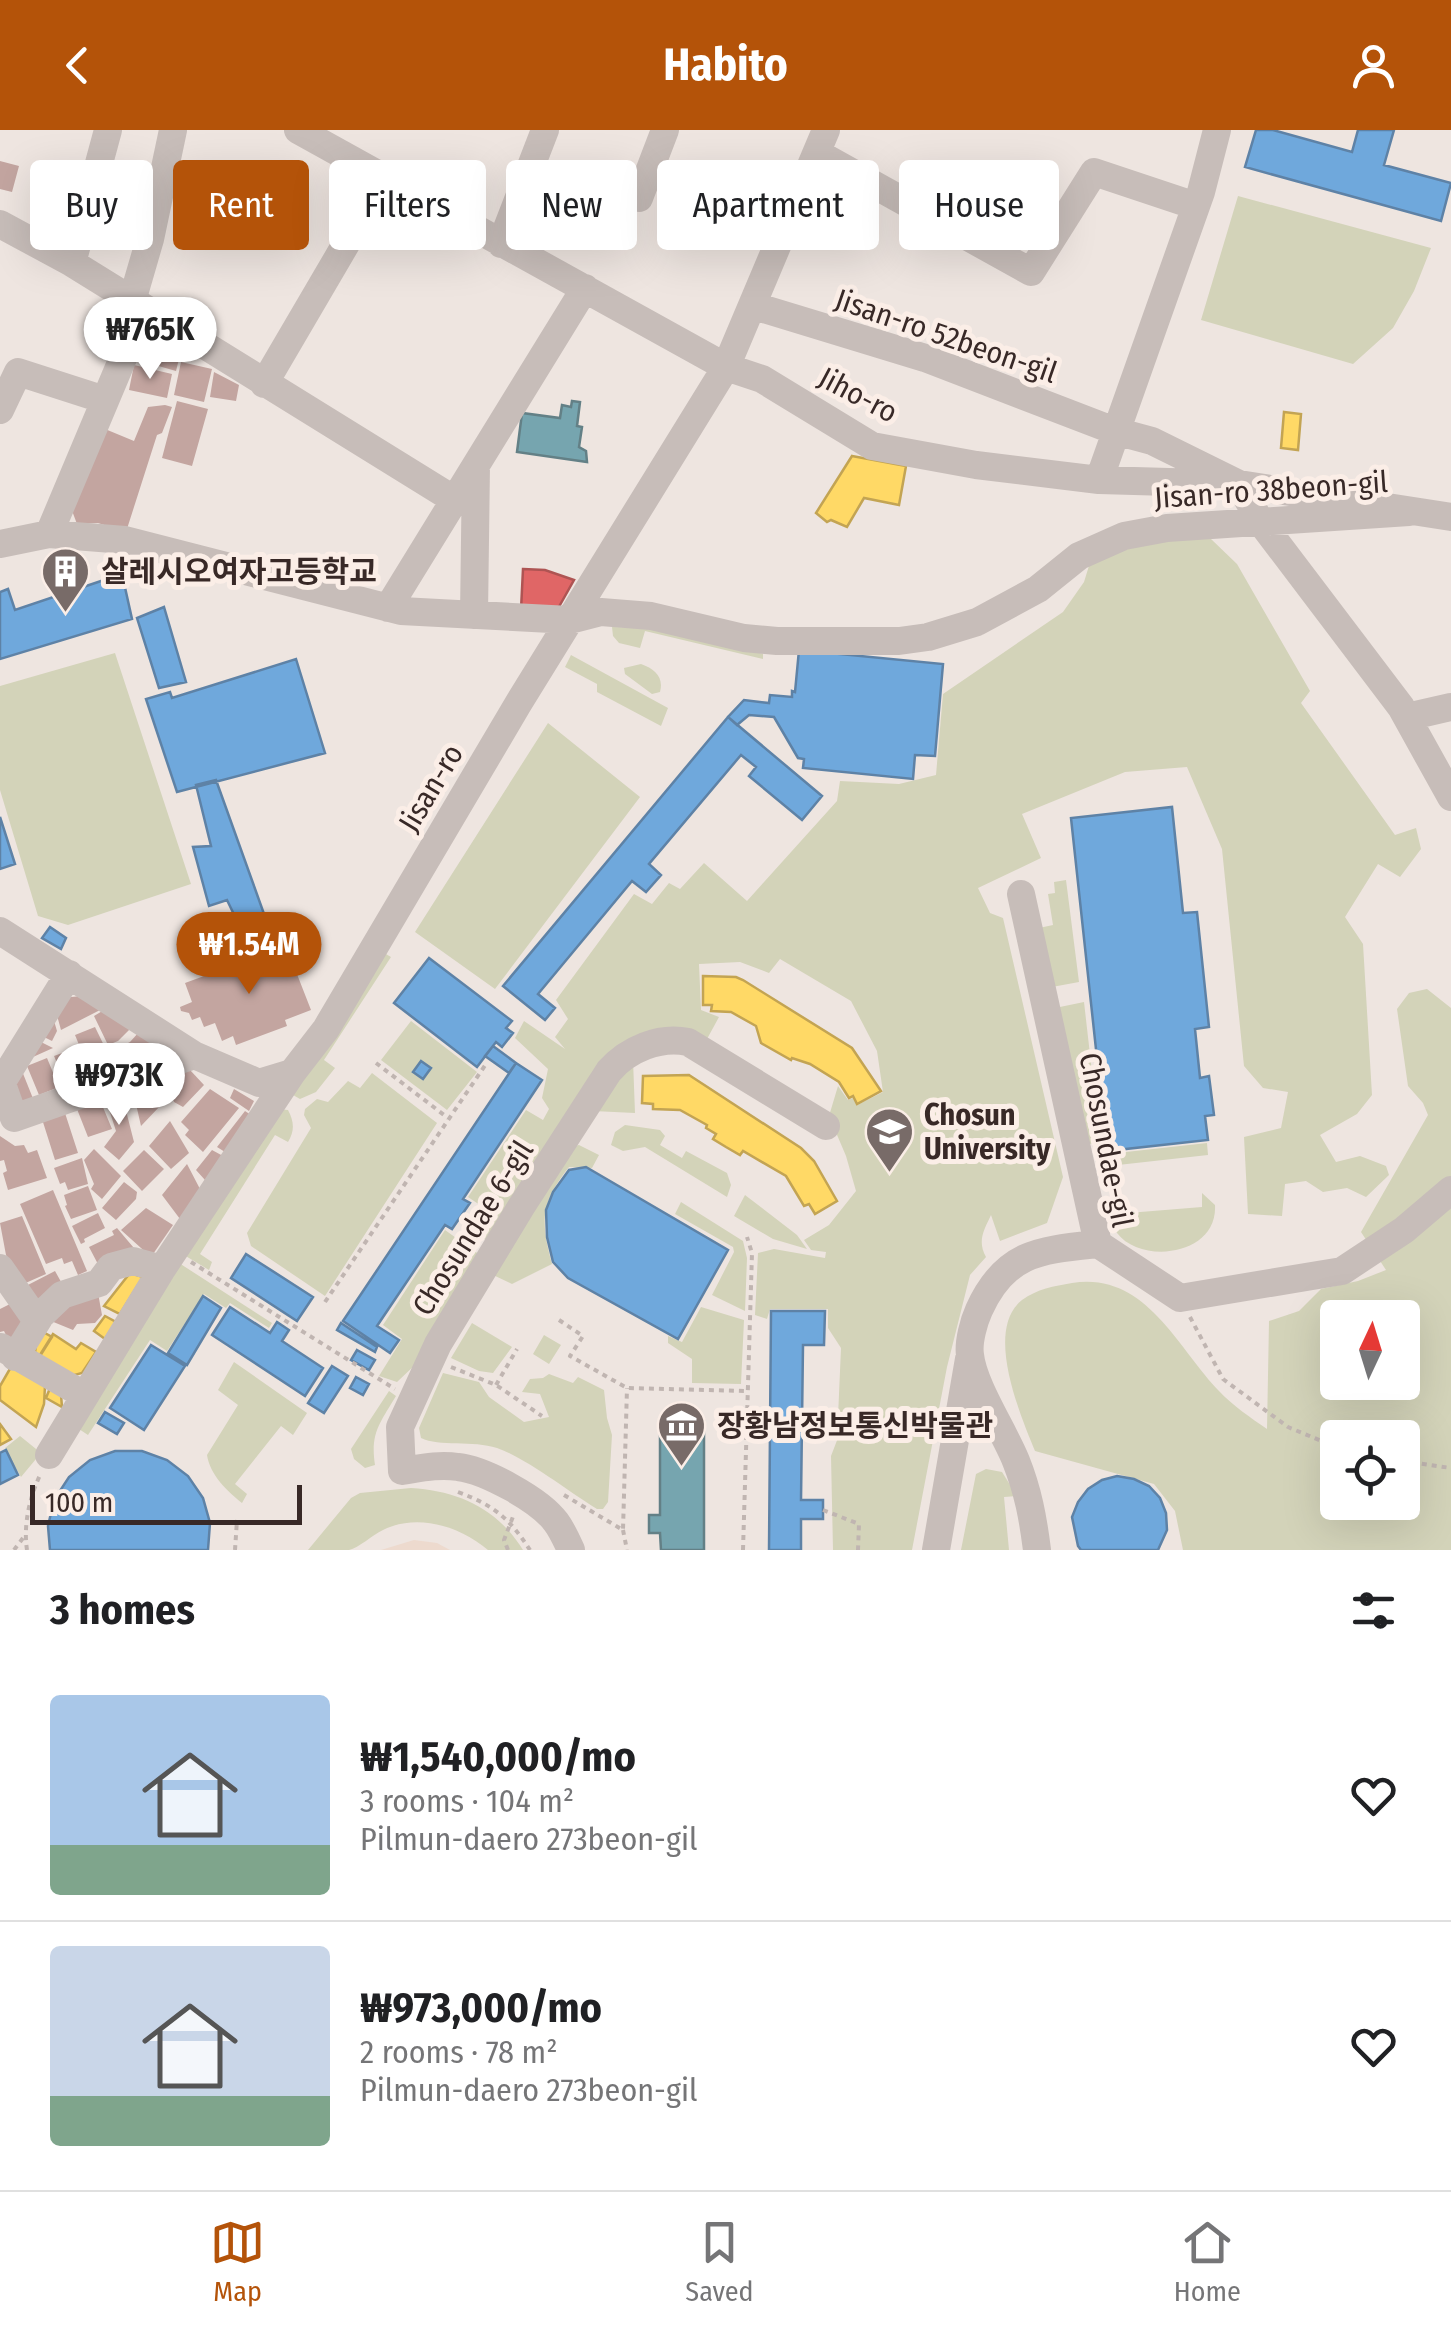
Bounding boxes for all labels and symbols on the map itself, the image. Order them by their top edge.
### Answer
street label: Jisan-ro 52beon-gil [830,281,1062,391]
pin: ₩765K [80,297,220,382]
street label: Jiho-ro [813,359,903,431]
street label: Jisan-ro 38beon-gil [1153,464,1389,516]
building icon: 살레시오여자고등학교 [40,546,92,614]
place label: 살레시오여자고등학교 [101,554,377,590]
street label: Jisan-ro [391,738,471,838]
pin: ₩1.54M [168,912,330,997]
pin: ₩973K [49,1043,189,1128]
street label: Chosundae-gil [1071,1050,1141,1230]
place label: Chosun University [924,1097,1051,1167]
school or university icon: Chosun University [863,1106,915,1174]
street label: Chosundae 6-gil [405,1134,541,1322]
north arrow [1320,1300,1420,1400]
museum icon: 장황남정보통신박물관 [656,1400,708,1468]
place label: 장황남정보통신박물관 [717,1408,993,1444]
scale bar [30,1480,302,1524]

